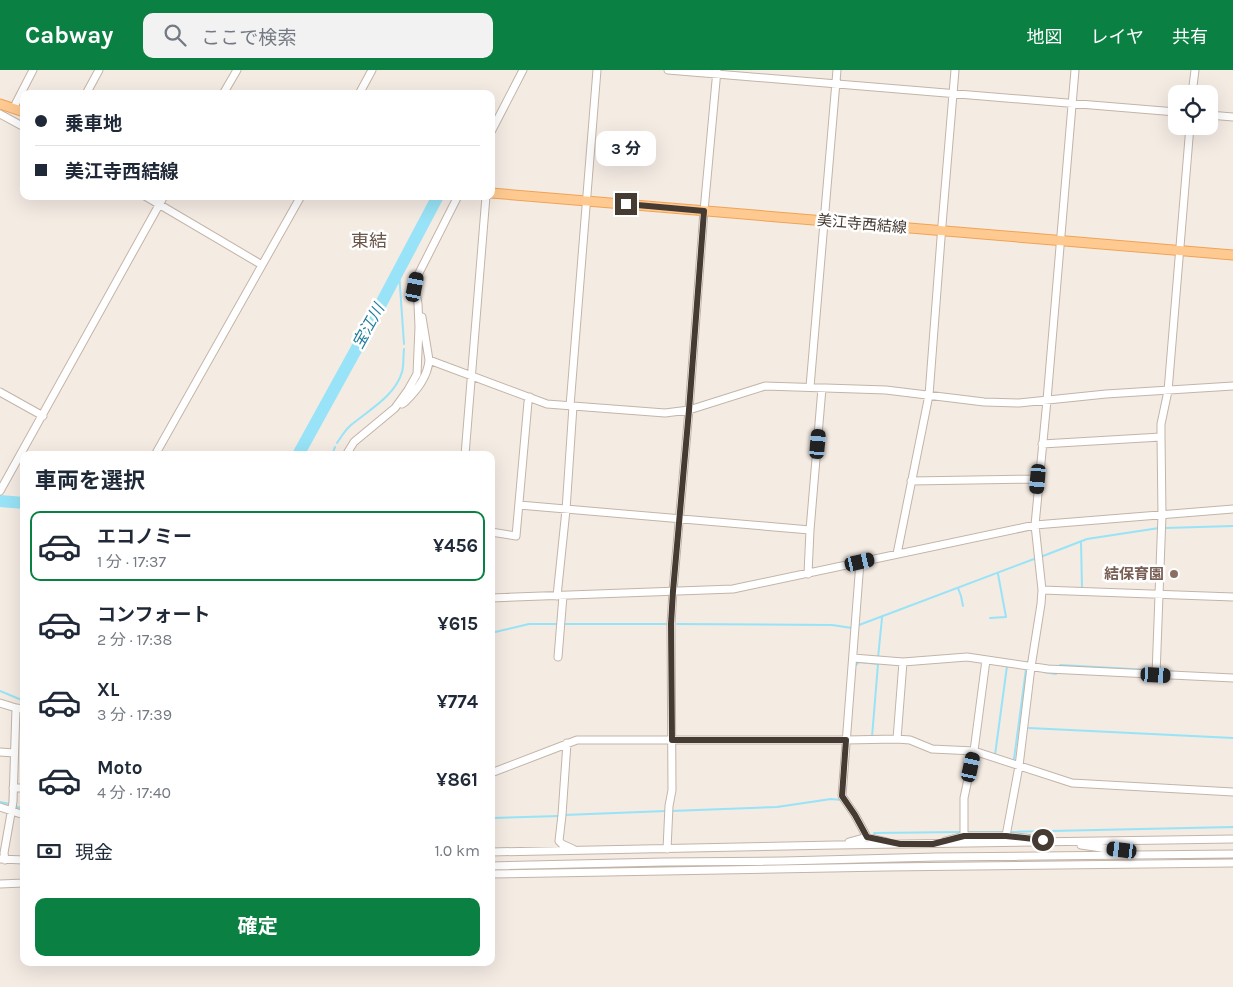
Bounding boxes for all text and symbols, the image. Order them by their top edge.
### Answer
search box [143,13,493,58]
text: Cabway [25,21,113,49]
icon: search [161,21,189,49]
text: 地図 [1027,26,1063,48]
text: レイヤ [1091,26,1144,48]
text: 共有 [1172,26,1208,48]
text: ここで検索 [201,27,296,49]
map controls [1168,85,1218,135]
button: locate [1168,85,1218,135]
text: 乗車地 [65,113,122,135]
callout: 3 分 [596,132,656,166]
text: 3 分 [611,139,641,158]
text: 美江寺西結線 [65,161,179,183]
route end [615,193,637,215]
street label: 美江寺西結線 [816,211,908,237]
district label: 東結 [351,230,387,252]
car [404,271,425,303]
water label: 宝江川 [348,299,389,352]
car [809,428,826,460]
car [1029,463,1046,495]
text: 車両を選択 [35,468,145,494]
icon: car [37,524,82,569]
text: エコノミー [97,526,192,548]
text: ¥456 [433,535,478,557]
car [843,551,876,573]
text: 1 分 · 17:37 [97,552,166,571]
place label: 結保育園 [1104,565,1164,583]
marker: 結保育園 [1168,568,1180,580]
icon: car [37,602,82,647]
text: コンフォート [97,604,210,626]
text: ¥615 [437,613,478,635]
text: 2 分 · 17:38 [97,630,172,649]
car [1140,667,1171,683]
text: XL [97,679,119,701]
icon: car [37,680,82,725]
text: ¥774 [437,691,478,713]
text: 3 分 · 17:39 [97,705,172,724]
car [960,751,981,783]
text: Moto [97,757,143,779]
icon: car [37,758,82,803]
text: ¥861 [436,769,478,791]
text: 4 分 · 17:40 [97,783,171,802]
route start [1032,829,1054,851]
icon: cash [35,837,63,865]
text: 1.0 km [435,841,480,860]
car [1106,841,1137,859]
text: 現金 [75,842,113,864]
button: 確定 [35,898,480,956]

